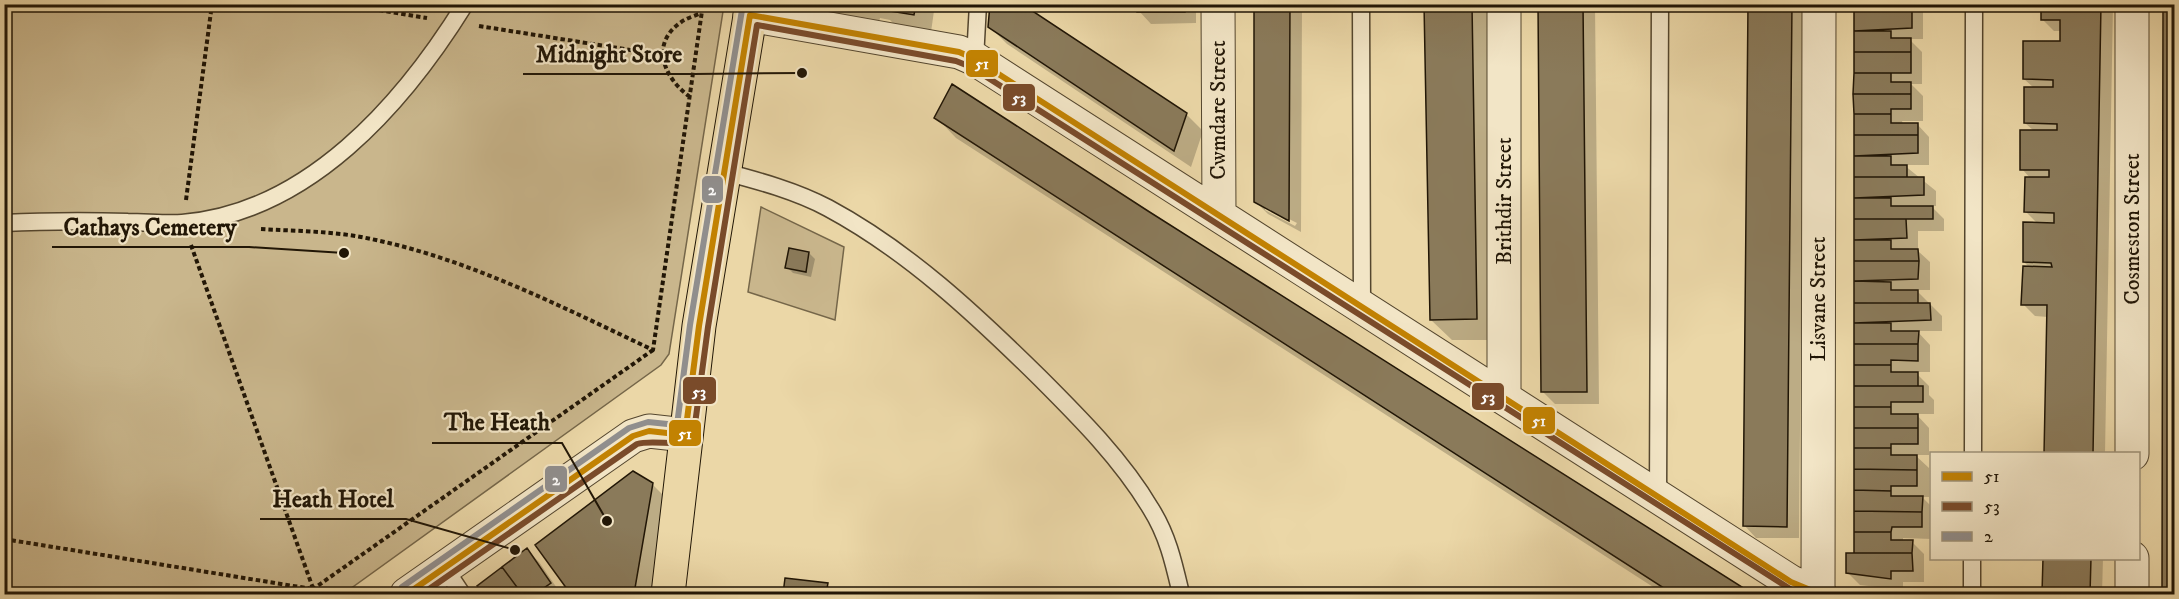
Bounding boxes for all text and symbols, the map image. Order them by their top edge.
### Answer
callout: Midnight Store [523,32,694,74]
text: Midnight Store [536,40,682,70]
street label: Cwmdare Street [1205,40,1232,180]
line badge: 51 [965,49,999,78]
text: 51 [974,54,989,74]
line badge: 53 [1002,83,1036,112]
text: 53 [1011,88,1026,108]
street label: Brithdir Street [1491,137,1518,265]
street label: Cosmeston Street [2119,153,2146,305]
line badge: 2 [701,175,724,204]
text: 2 [708,180,717,200]
callout: Cathays Cemetery [52,205,249,247]
text: Cathays Cemetery [64,213,237,243]
street label: Lisvane Street [1805,236,1832,362]
line badge: 53 [682,376,717,405]
text: 53 [691,382,706,402]
line badge: 53 [1471,382,1505,411]
text: 53 [1480,387,1495,407]
callout: The Heath [432,401,562,443]
line badge: 51 [1522,406,1556,435]
text: The Heath [443,408,550,438]
text: 51 [1531,411,1546,431]
line badge: 51 [668,419,702,447]
text: 51 [677,424,692,444]
legend [1930,452,2140,560]
line badge: 2 [544,465,568,493]
text: 51 [1984,466,2000,488]
text: 2 [552,470,561,490]
callout: Heath Hotel [260,477,406,519]
text: Heath Hotel [272,485,395,515]
text: 53 [1984,496,2000,518]
text: 2 [1984,526,1993,548]

